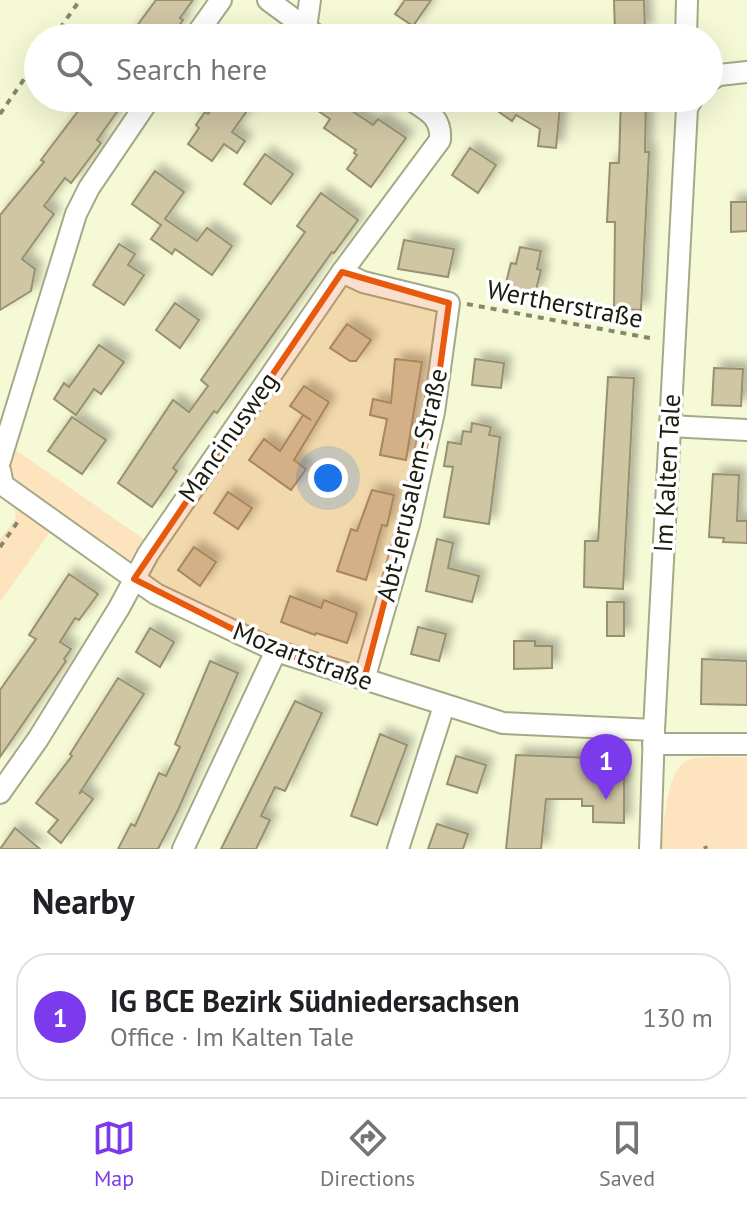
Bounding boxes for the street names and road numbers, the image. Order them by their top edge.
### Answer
street label: Wertherstraße [484,272,646,335]
street label: Mancinusweg [171,365,284,508]
street label: Abt-Jerusalem-Straße [369,365,454,605]
street label: Im Kalten Tale [646,393,687,553]
street label: Mozartstraße [229,614,378,697]

